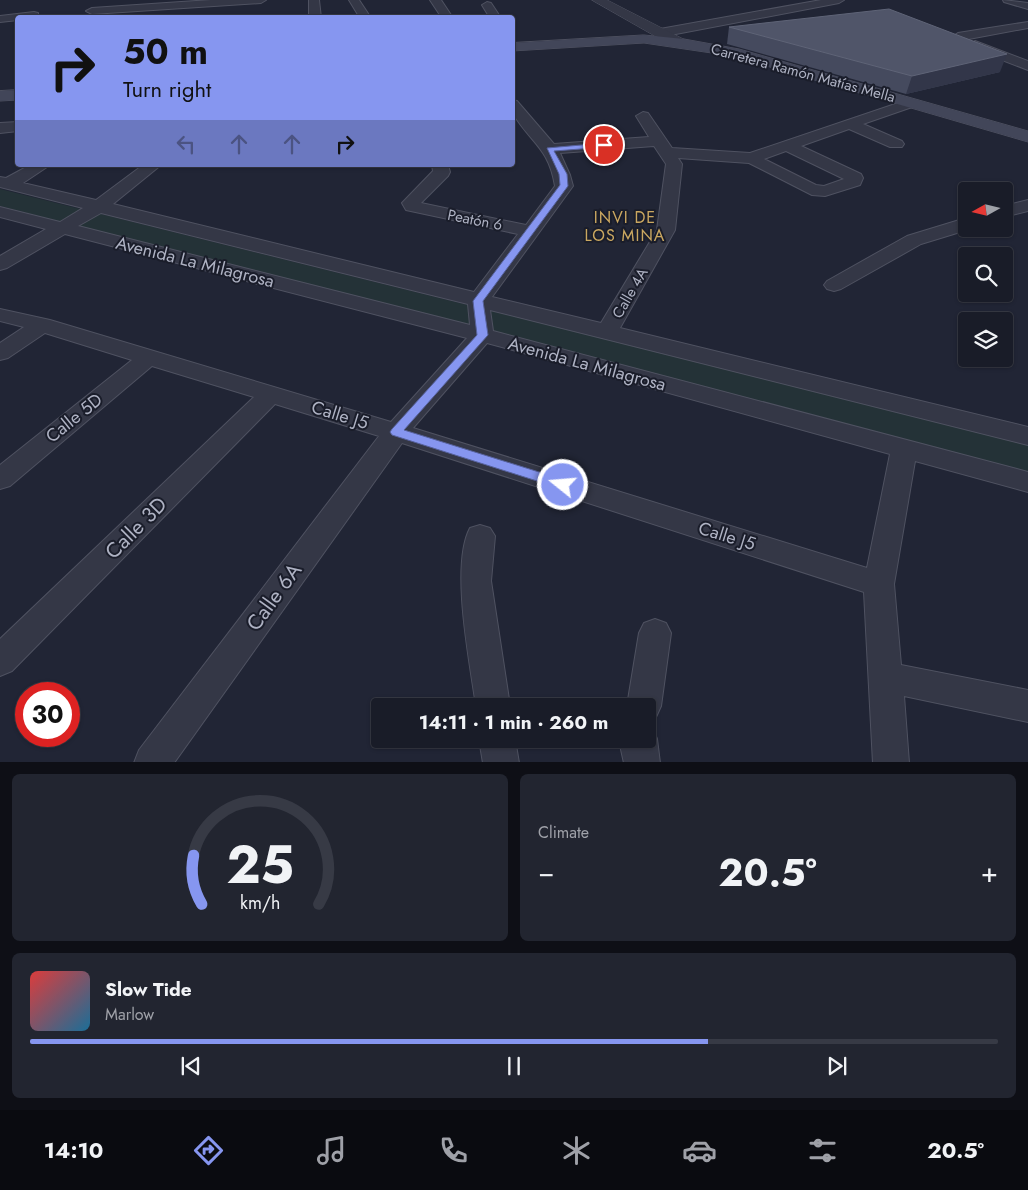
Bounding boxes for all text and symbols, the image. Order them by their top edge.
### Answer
text: 50 m [123,27,208,77]
icon: right [40,35,105,100]
street label: Carretera Ramón Matías Mella [708,38,898,108]
text: Turn right [123,73,211,105]
pin [583,124,625,166]
icon: left [172,130,200,158]
icon: ahead [225,130,253,158]
icon: ahead [278,130,306,158]
icon: right [331,130,359,158]
icon: arrive [590,131,618,159]
north arrow [958,182,1012,238]
map controls [958,182,1013,367]
street label: Peatón 6 [446,204,504,236]
district label: INVI DE LOS MINA [585,206,665,247]
street label: Avenida La Milagrosa [113,230,277,294]
button: search [958,247,1013,302]
street label: Calle 4A [607,263,653,322]
button: layers [958,312,1013,367]
street label: Avenida La Milagrosa [505,330,669,398]
street label: Calle 5D [40,387,108,449]
street label: Calle J5 [308,394,372,436]
position arrow [536,458,588,510]
street label: Calle 3D [98,490,174,566]
street label: Calle J5 [695,515,759,557]
street label: Calle 6A [239,557,309,637]
speed limit sign: 30 [15,682,80,747]
text: 14:11 · 1 min · 260 m [419,709,608,736]
text: Climate [538,821,589,844]
text: 25 [226,827,294,903]
text: 20.5° [719,845,817,900]
text: − [538,852,555,893]
text: + [981,852,998,893]
text: km/h [240,890,280,916]
text: Slow Tide [105,976,192,1003]
text: Marlow [105,1003,154,1026]
icon: previous [177,1052,205,1080]
icon: pause [500,1052,528,1080]
icon: next [823,1052,851,1080]
icon: directions [191,1133,226,1168]
icon: music [314,1133,349,1168]
icon: phone [436,1133,471,1168]
icon: climate [559,1133,594,1168]
icon: car [682,1133,717,1168]
icon: filters [805,1133,840,1168]
text: 14:10 [44,1134,103,1166]
text: 20.5° [927,1134,984,1166]

